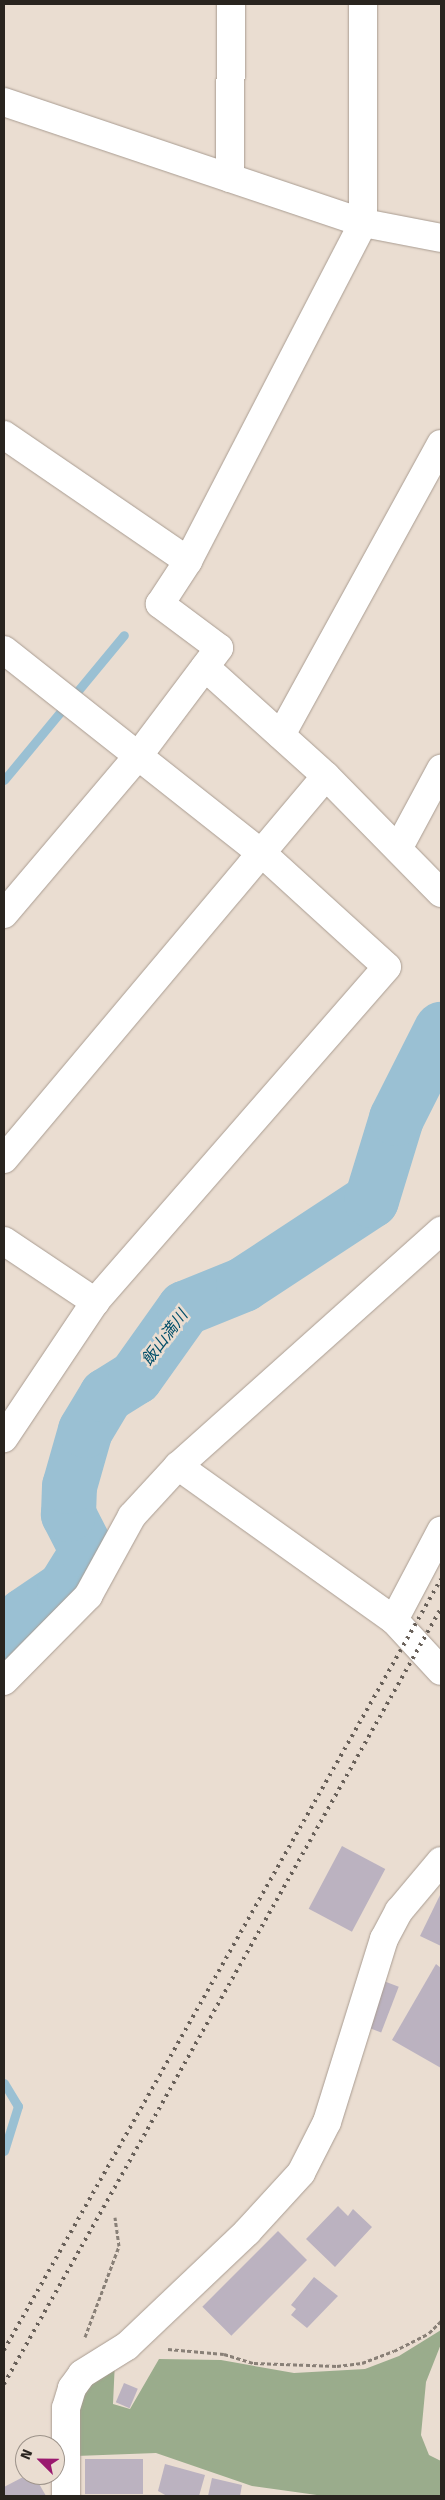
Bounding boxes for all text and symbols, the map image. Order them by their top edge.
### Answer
water label: 飯山満川 [138,1307,192,1369]
north arrow [15,2435,65,2485]
text: N [17,2447,36,2462]

